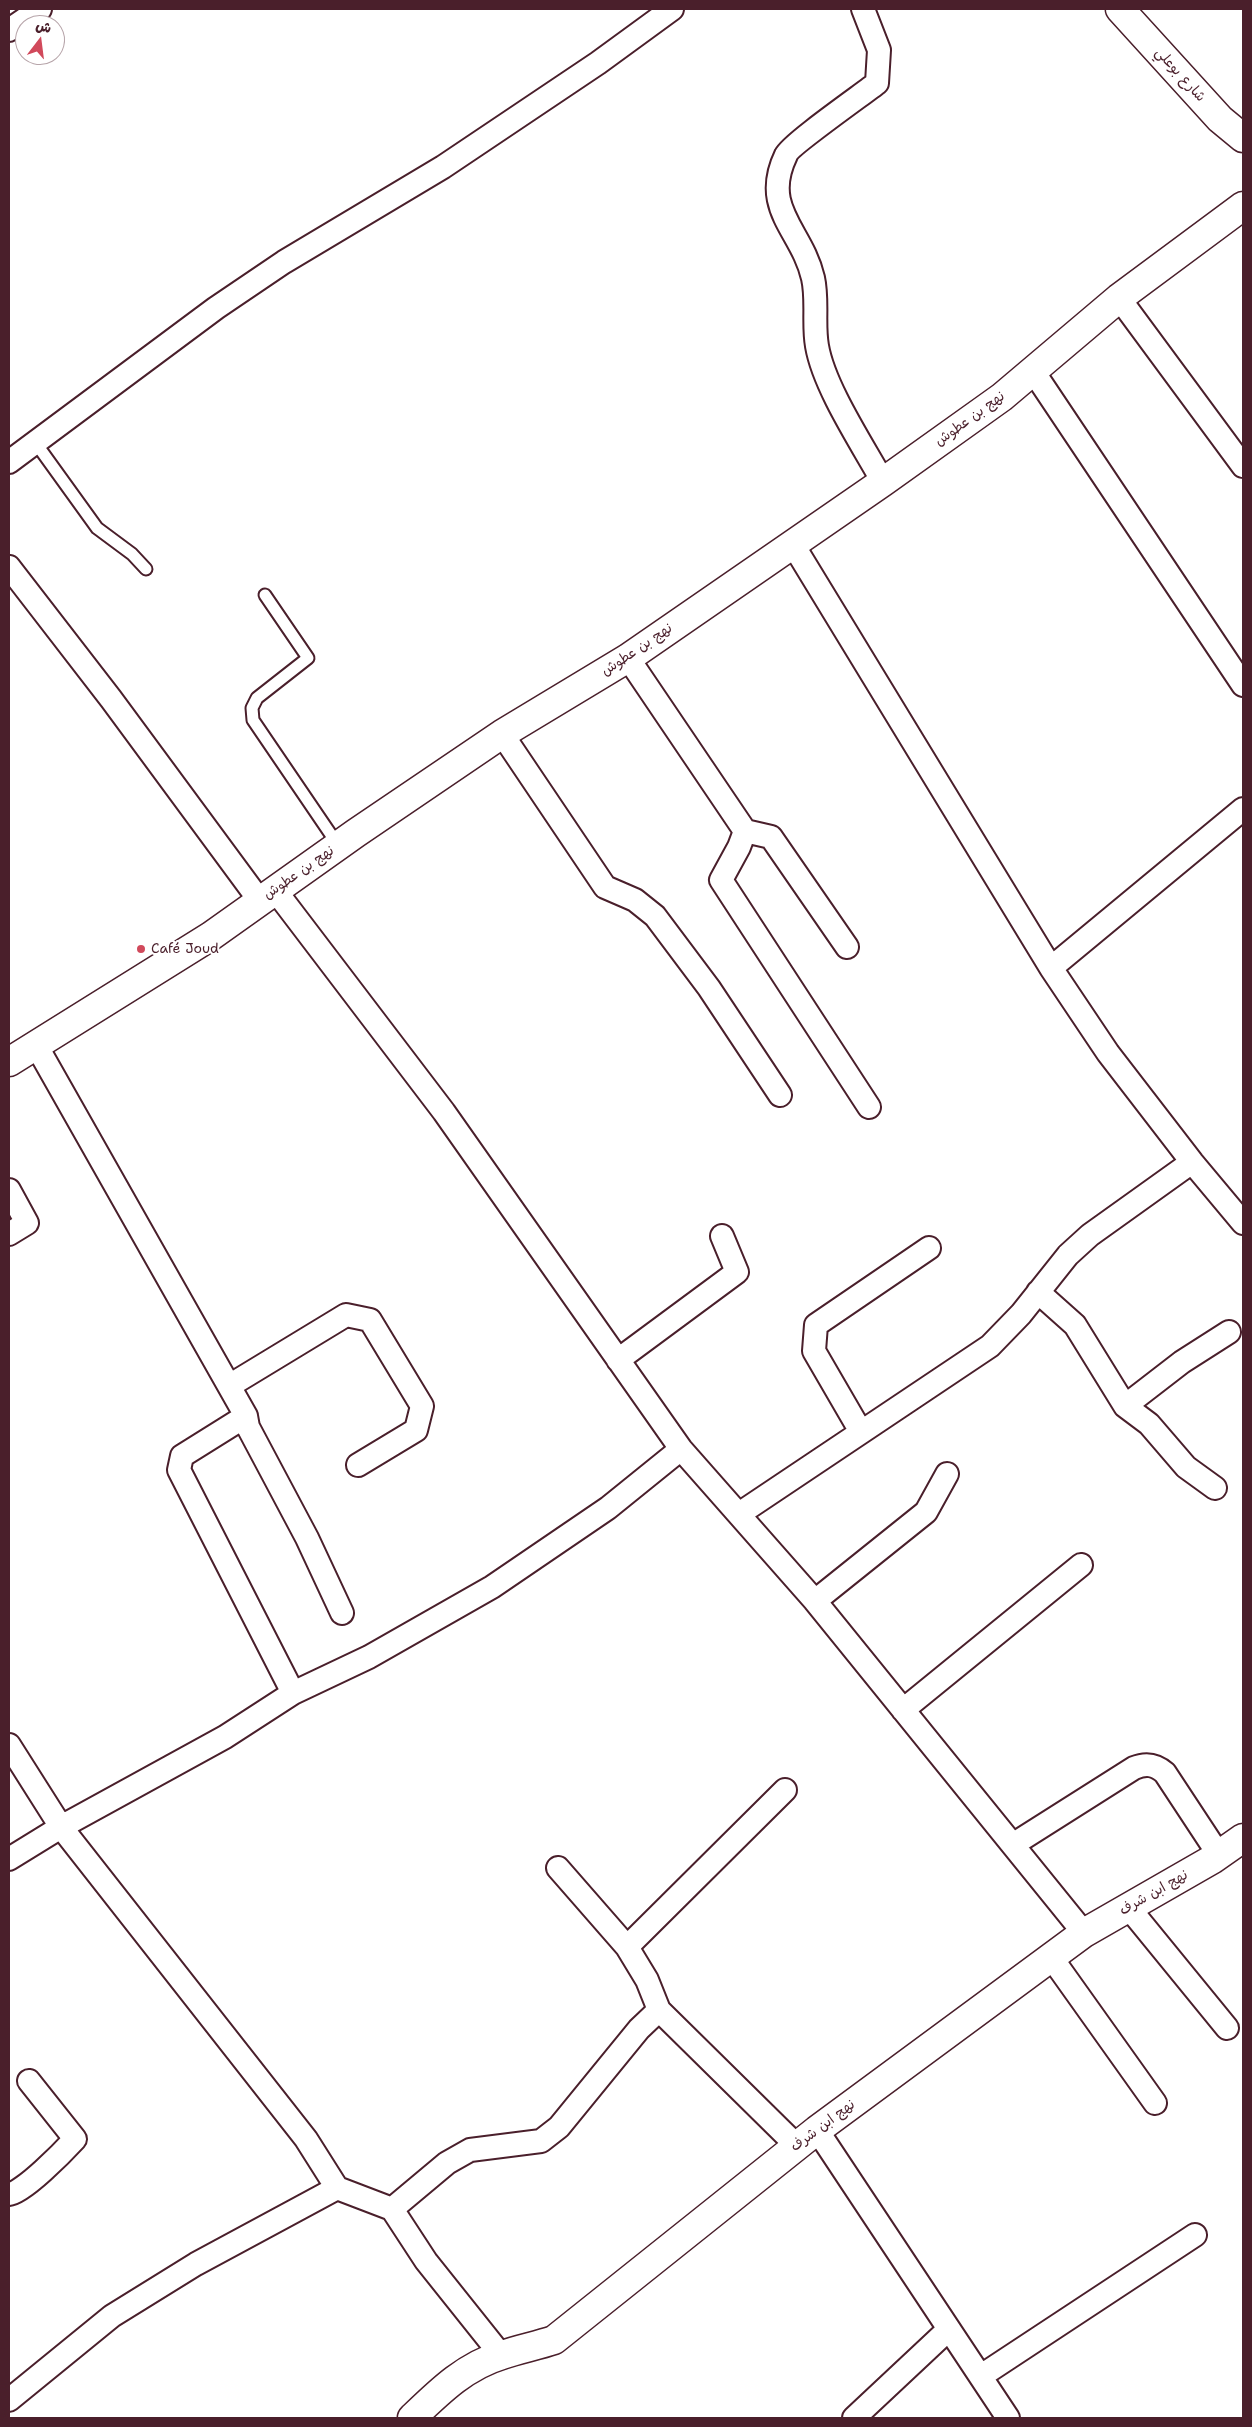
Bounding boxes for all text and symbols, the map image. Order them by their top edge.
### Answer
north arrow [15,15,65,65]
text: ش [34,16,53,37]
street label: شارع بوعلي [1151,44,1209,106]
street label: نهج بن عطوش [932,388,1008,450]
street label: نهج بن عطوش [598,620,676,680]
street label: نهج بن عطوش [260,842,338,904]
place label: Café Joud [151,941,219,957]
marker: Café Joud [135,943,147,955]
street label: نهج ابن شرف [1117,1867,1191,1919]
street label: نهج ابن شرف [788,2096,858,2156]

